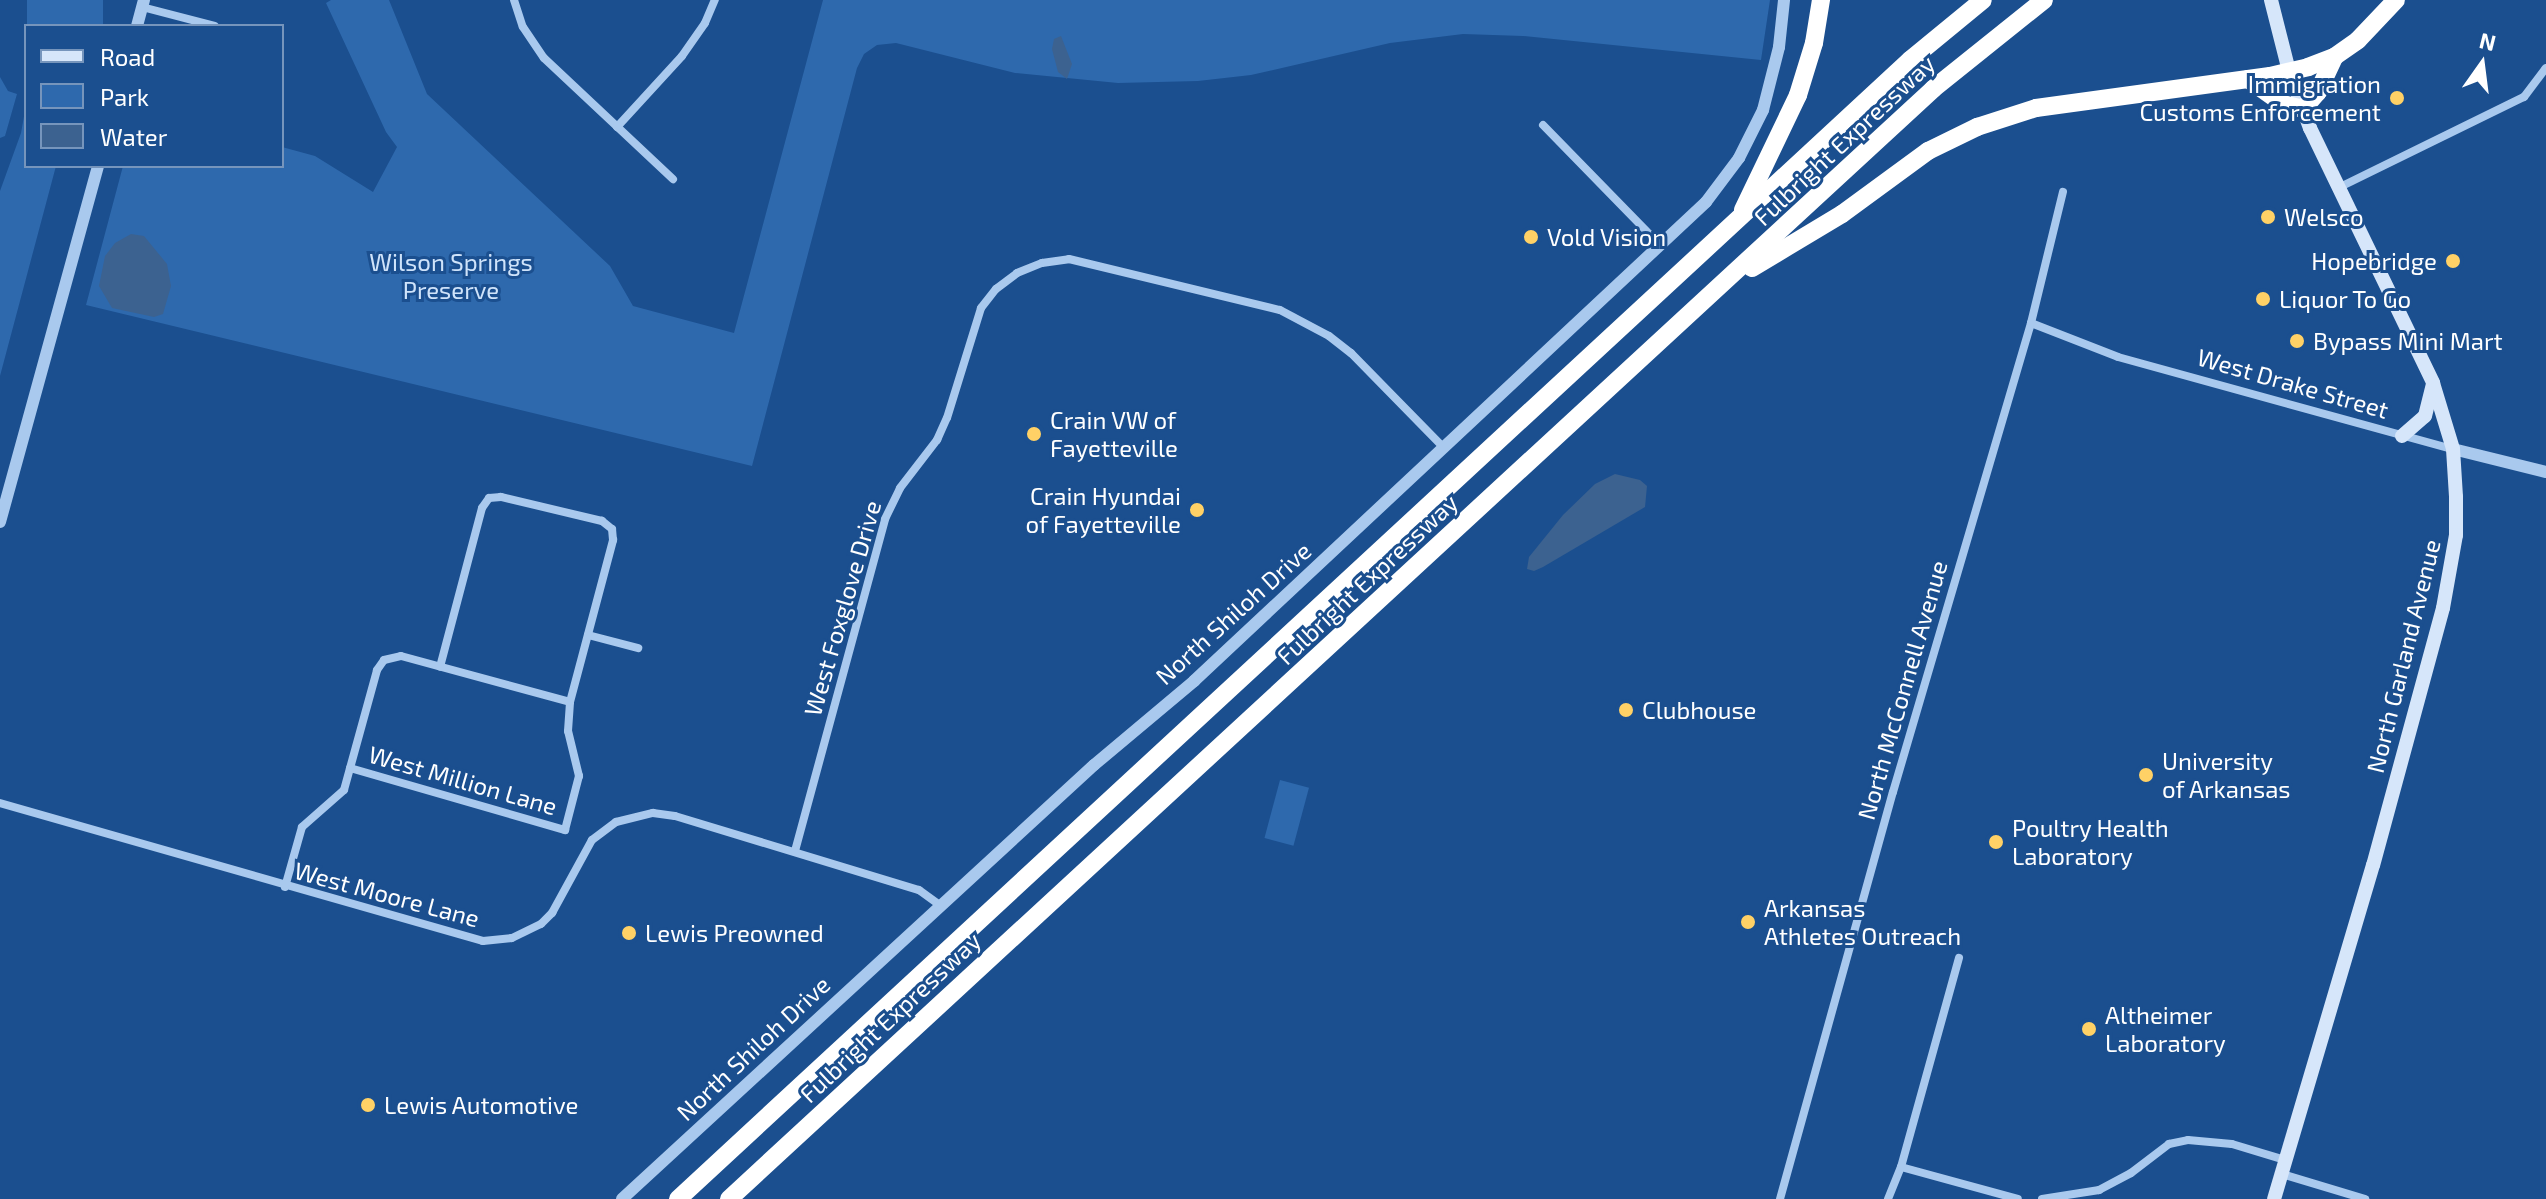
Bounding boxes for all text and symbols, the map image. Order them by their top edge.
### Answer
legend [24,24,284,168]
north arrow [2442,24,2522,104]
text: N [2477,26,2499,55]
text: Road [100,42,155,71]
street label: Fulbright Expressway [1748,49,1940,231]
place label: Immigration Customs Enforcement [2139,70,2381,126]
text: Park [100,82,149,111]
marker: Immigration Customs Enforcement [2388,89,2406,107]
text: Water [100,122,167,151]
place label: Welsco [2284,203,2364,231]
marker: Welsco [2259,208,2277,226]
place label: Vold Vision [1547,223,1667,251]
marker: Vold Vision [1522,228,1540,246]
place label: Hopebridge [2311,247,2437,275]
park label: Wilson Springs Preserve [369,248,533,304]
marker: Hopebridge [2444,252,2462,270]
place label: Liquor To Go [2279,285,2412,313]
marker: Liquor To Go [2254,290,2272,308]
place label: Bypass Mini Mart [2313,327,2503,355]
marker: Bypass Mini Mart [2288,332,2306,350]
street label: West Drake Street [2194,342,2392,424]
place label: Crain VW of Fayetteville [1050,406,1178,462]
marker: Crain VW of Fayetteville [1025,425,1043,443]
place label: Crain Hyundai of Fayetteville [1025,482,1181,538]
street label: Fulbright Expressway [1271,488,1463,670]
street label: West Foxglove Drive [798,497,886,719]
marker: Crain Hyundai of Fayetteville [1188,501,1206,519]
street label: North Shiloh Drive [1149,536,1317,690]
street label: North Garland Avenue [2360,536,2446,776]
street label: North McConnell Avenue [1851,556,1953,824]
place label: Clubhouse [1642,696,1757,724]
marker: Clubhouse [1617,701,1635,719]
street label: West Million Lane [366,739,560,821]
place label: University of Arkansas [2162,747,2292,803]
marker: University of Arkansas [2137,766,2155,784]
place label: Poultry Health Laboratory [2012,814,2169,870]
marker: Poultry Health Laboratory [1987,833,2005,851]
street label: West Moore Lane [291,855,483,933]
place label: Arkansas Athletes Outreach [1764,894,1961,950]
marker: Arkansas Athletes Outreach [1739,913,1757,931]
place label: Lewis Preowned [645,919,824,947]
marker: Lewis Preowned [620,924,638,942]
street label: Fulbright Expressway [794,926,986,1108]
street label: North Shiloh Drive [670,970,836,1126]
place label: Altheimer Laboratory [2105,1001,2226,1057]
marker: Altheimer Laboratory [2080,1020,2098,1038]
place label: Lewis Automotive [384,1091,579,1119]
marker: Lewis Automotive [359,1096,377,1114]

